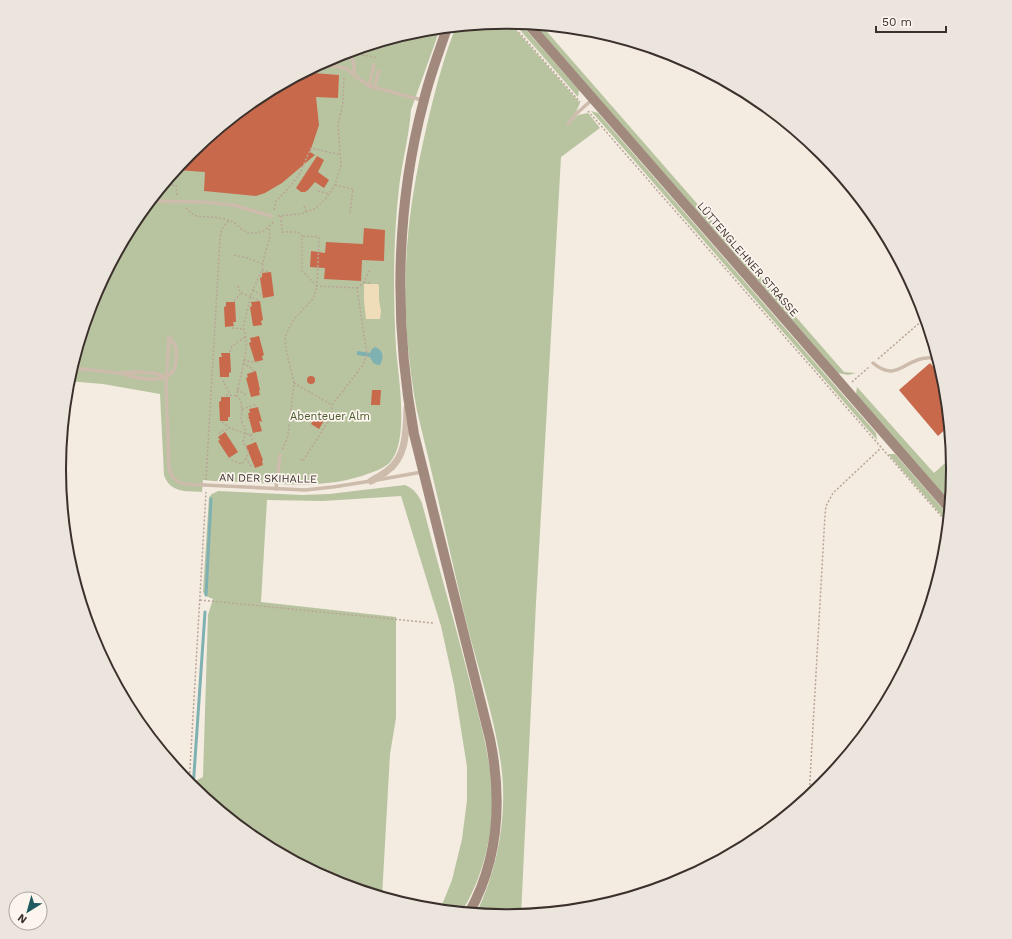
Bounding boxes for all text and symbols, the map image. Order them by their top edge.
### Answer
scale bar [876,8,946,34]
text: 50 m [882,15,912,29]
street label: LÜTTENGLEHNER STRASSE [694,199,802,319]
park label: Abenteuer Alm [290,410,370,423]
street label: AN DER SKIHALLE [219,471,317,486]
north arrow [8,891,48,931]
text: N [15,911,29,926]

